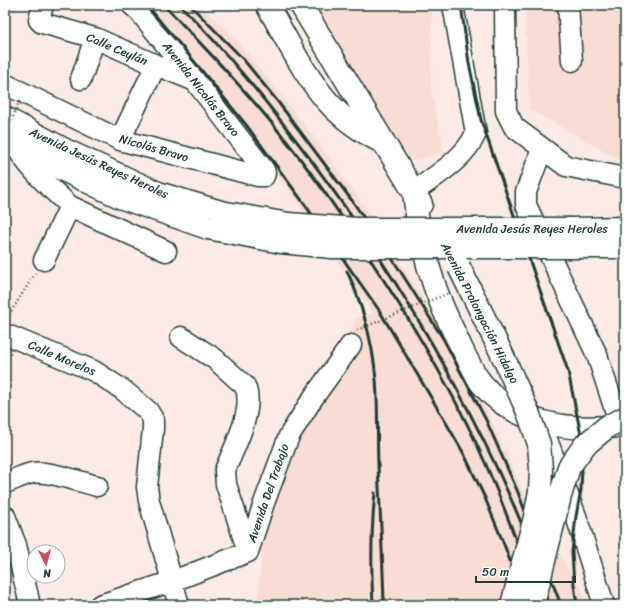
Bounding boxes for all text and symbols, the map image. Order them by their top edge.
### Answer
street label: Calle Ceylán [83,26,152,72]
street label: Avenida Nicolás Bravo [156,36,245,142]
street label: Avenida Jesús Reyes Heroles [25,121,173,205]
street label: Nicolás Bravo [117,128,191,168]
street label: Avenida Jesús Reyes Heroles [455,218,608,240]
street label: Avenida Prolongación Hidalgo [434,238,525,388]
street label: Calle Morelos [25,334,100,382]
street label: Avenida Del Trabajo [240,441,295,546]
north arrow [26,544,66,584]
scale bar [476,558,575,584]
text: 50 m [482,561,509,583]
text: N [42,563,53,583]

